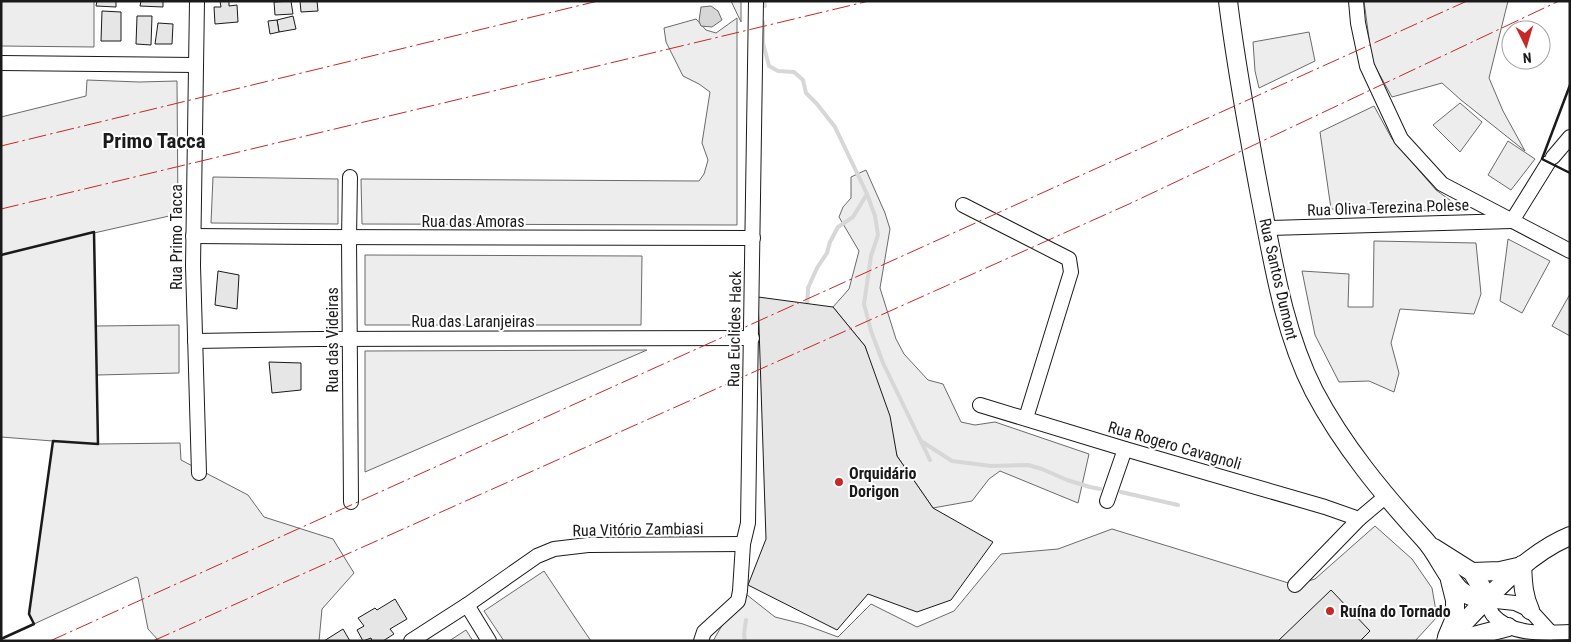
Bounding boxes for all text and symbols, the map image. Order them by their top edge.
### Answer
north arrow [1501,20,1551,70]
text: N [1522,50,1532,66]
district label: Primo Tacca [102,129,206,153]
street label: Rua Primo Tacca [167,184,186,290]
street label: Rua Oliva Terezina Polese [1307,195,1469,220]
street label: Rua das Amoras [422,212,524,231]
street label: Rua Santos Dumont [1255,216,1302,342]
street label: Rua Euclides Hack [724,270,745,387]
street label: Rua das Videiras [323,287,342,393]
street label: Rua das Laranjeiras [411,312,535,331]
street label: Rua Rogero Cavagnoli [1106,417,1244,474]
place label: Orquidário Dorigon [849,464,916,501]
marker: Orquidário Dorigon [833,476,845,488]
street label: Rua Vitório Zambiasi [572,519,704,540]
place label: Ruína do Tornado [1340,602,1451,621]
marker: Ruína do Tornado [1324,605,1336,617]

